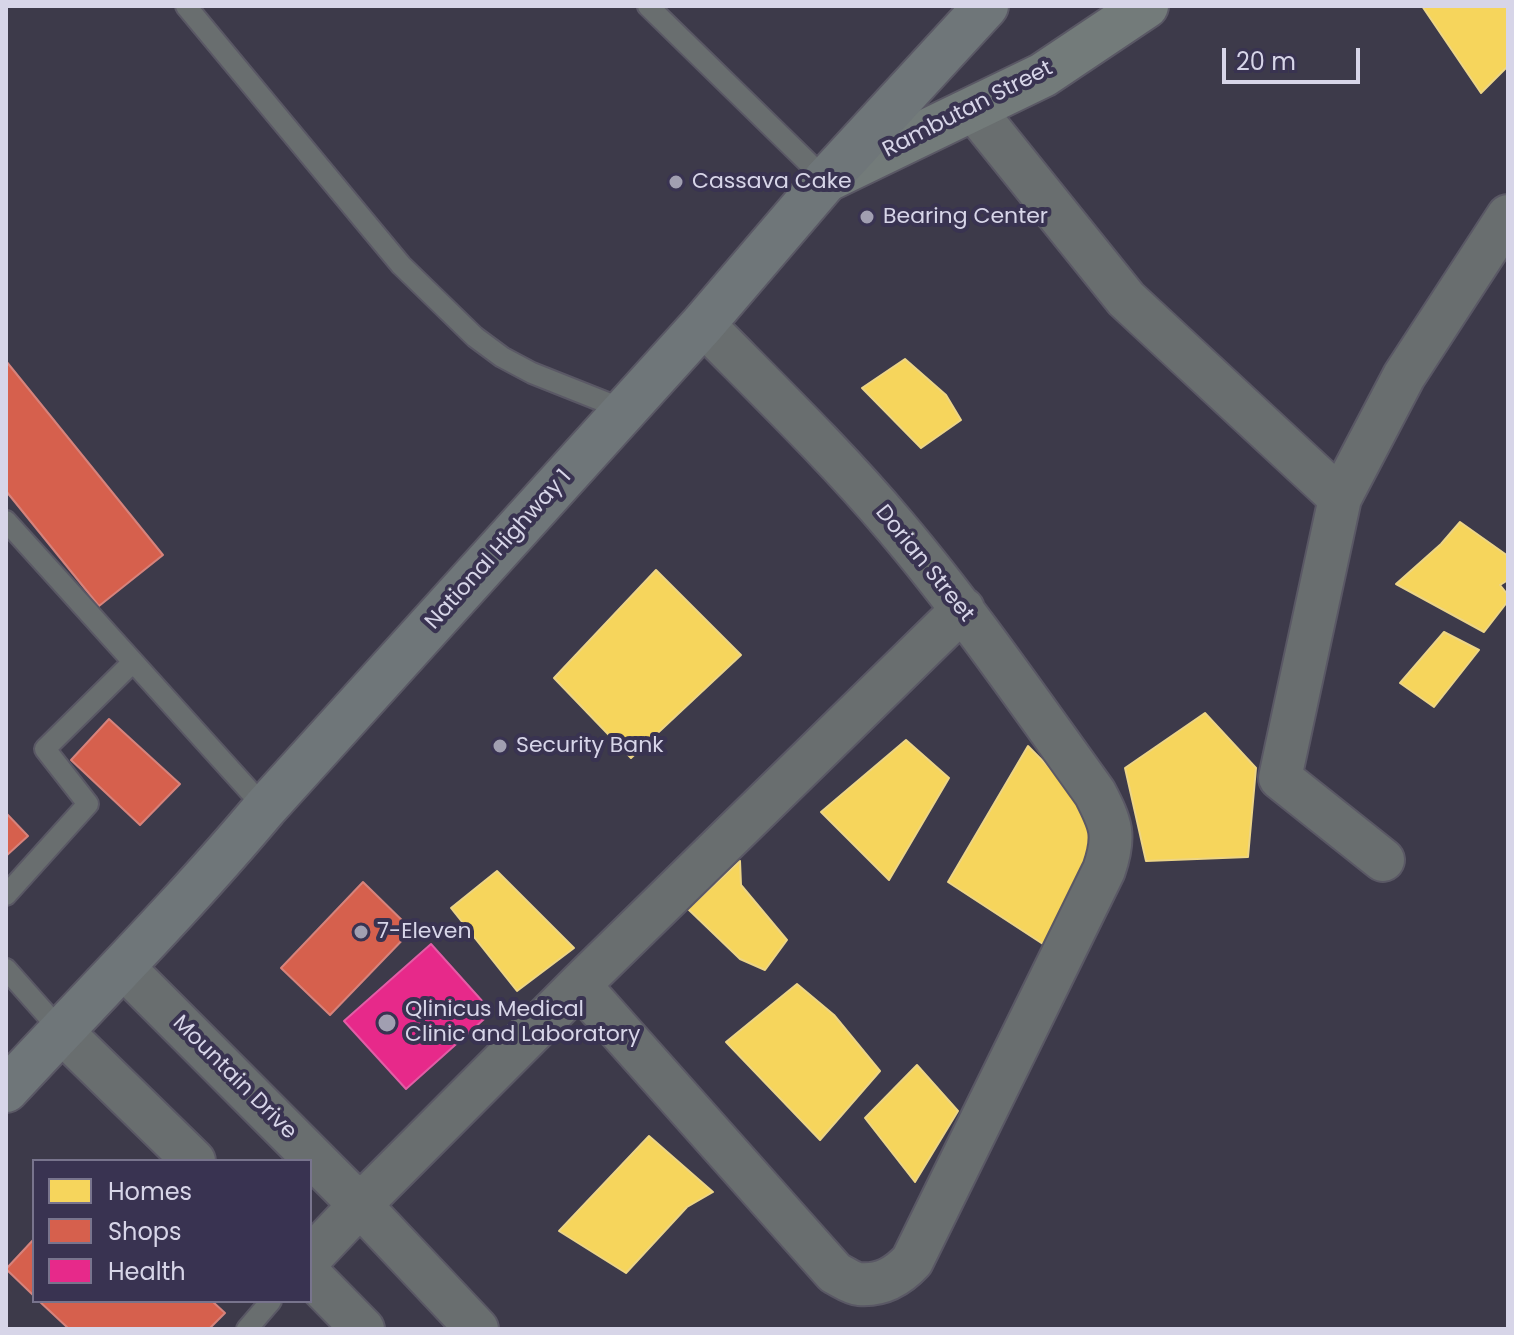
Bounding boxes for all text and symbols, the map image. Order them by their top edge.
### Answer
scale bar [1226,32,1364,82]
text: 20 m [1236,45,1296,78]
street label: Rambutan Street [879,56,1057,164]
place label: Cassava Cake [692,169,852,195]
marker: Cassava Cake [667,173,685,191]
place label: Bearing Center [883,204,1048,230]
marker: Bearing Center [858,208,876,226]
street label: National Highway 1 [420,465,578,635]
street label: Dorian Street [869,500,979,628]
place label: Security Bank [516,733,664,759]
marker: Security Bank [491,737,509,755]
place label: 7-Eleven [377,919,472,945]
marker: 7-Eleven [352,923,370,941]
place label: Qlinicus Medical Clinic and Laboratory [405,997,640,1048]
street label: Mountain Drive [166,1010,302,1146]
marker: Qlinicus Medical Clinic and Laboratory [376,1012,398,1034]
legend [32,1159,312,1303]
text: Homes [108,1175,192,1208]
text: Shops [108,1215,182,1248]
text: Health [108,1255,186,1288]

